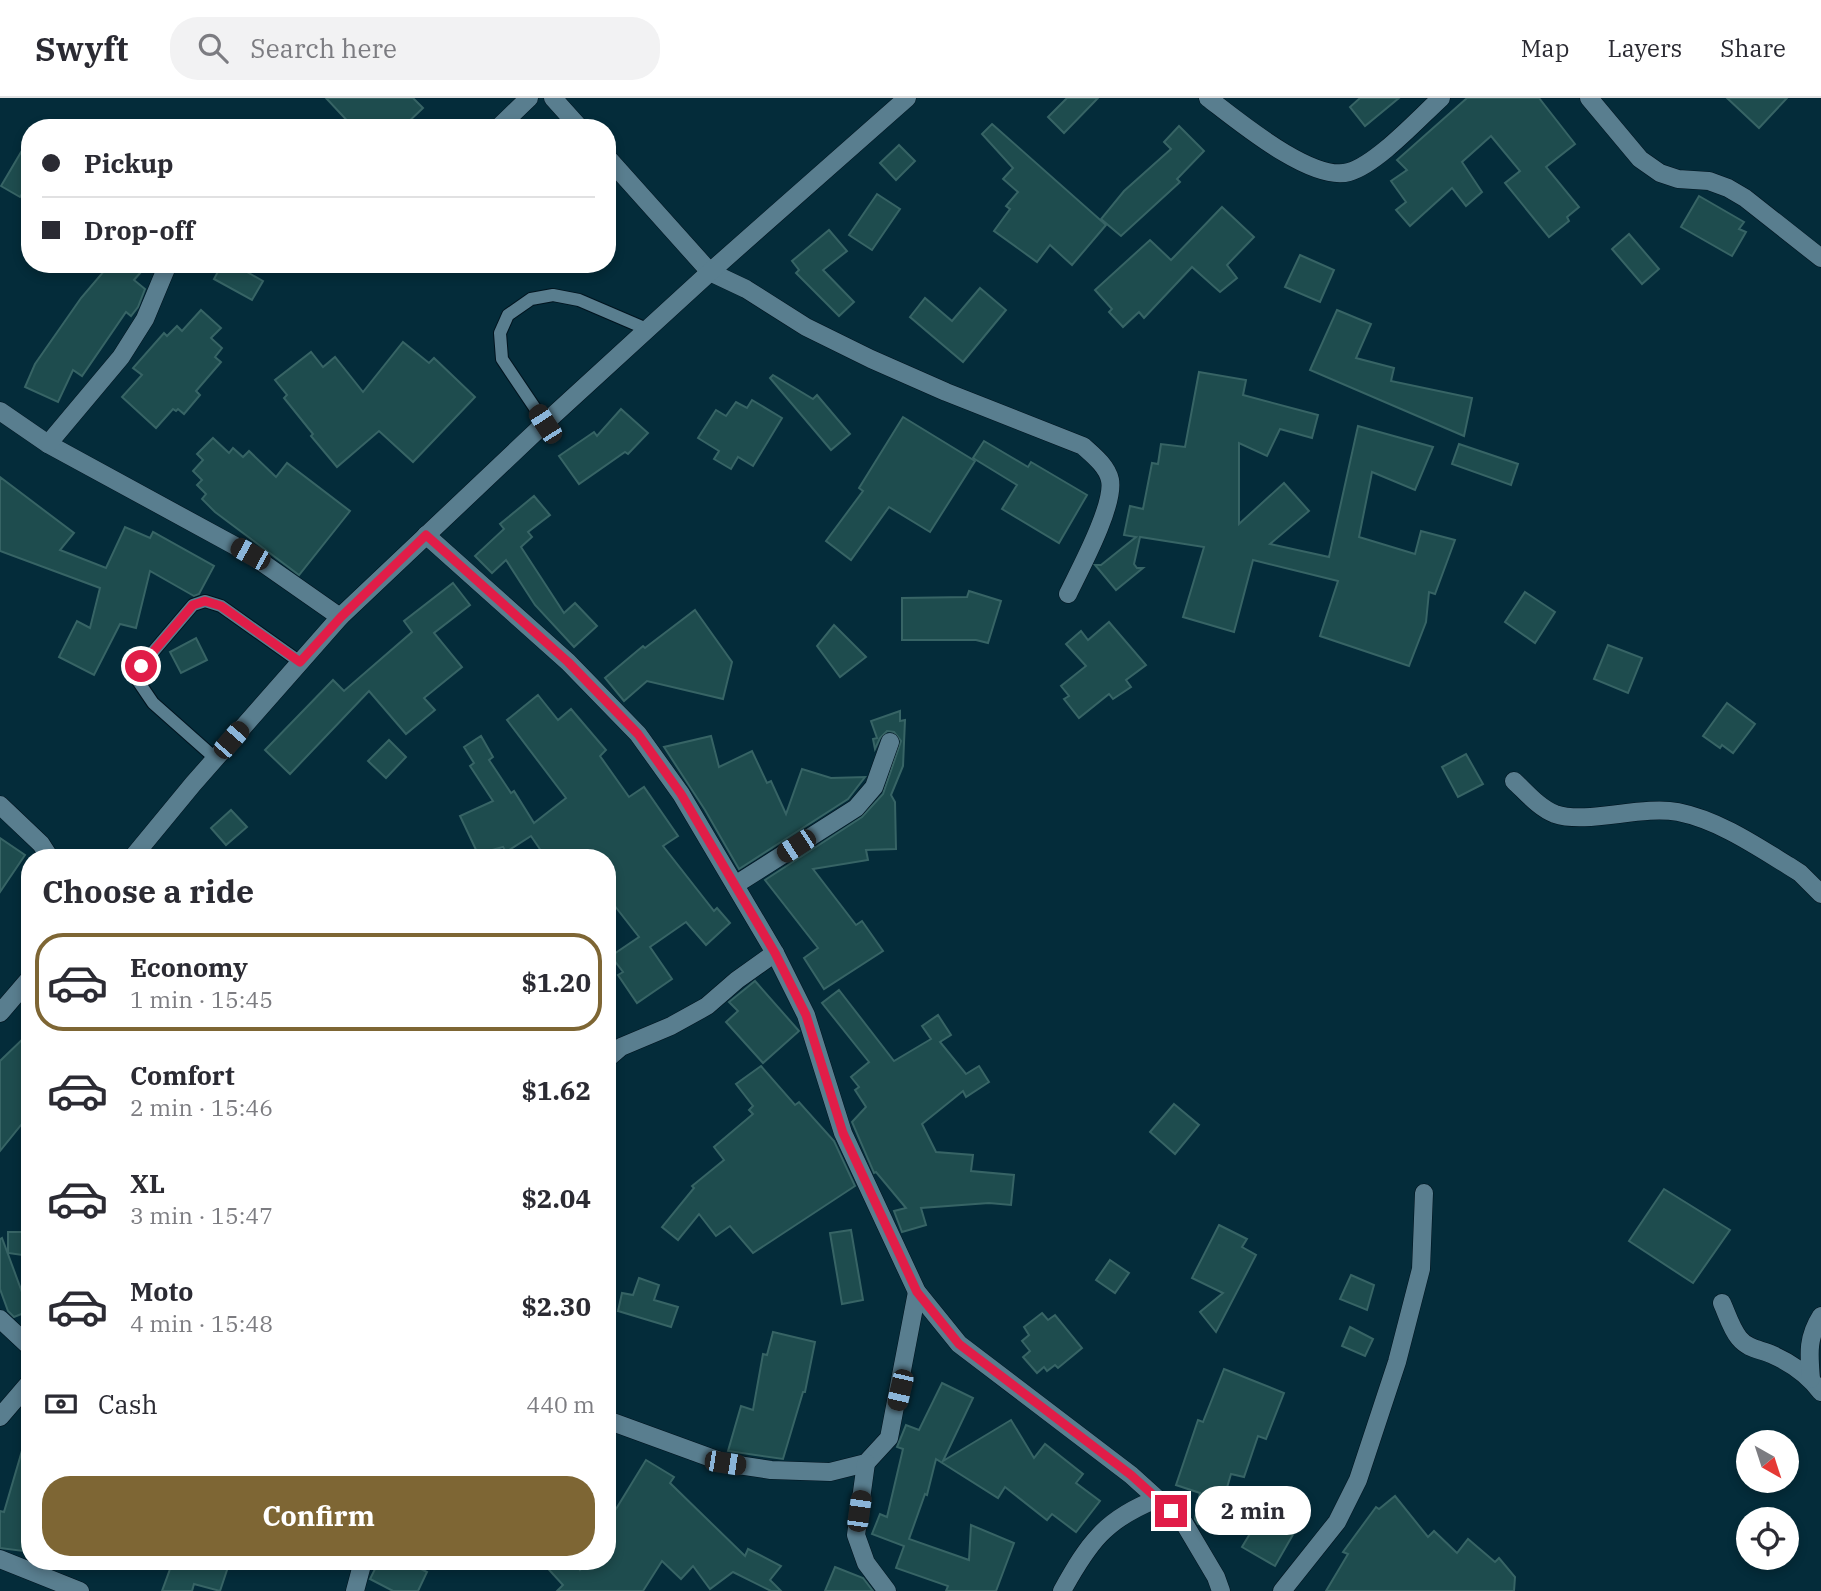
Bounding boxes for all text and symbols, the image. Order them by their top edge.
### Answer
search box [170,17,660,80]
text: Swyft [35,27,128,70]
icon: search [194,29,232,67]
text: Search here [250,31,397,65]
text: Map [1521,32,1569,64]
text: Layers [1607,32,1682,64]
text: Share [1720,32,1786,64]
text: Pickup [84,146,174,180]
text: Drop-off [84,213,195,247]
car [525,401,566,447]
car [227,535,274,573]
route start [125,650,157,682]
car [210,717,253,763]
car [773,826,820,866]
text: Choose a ride [42,870,254,912]
text: Economy [130,950,248,984]
icon: car [46,951,109,1014]
text: $1.20 [521,965,591,999]
text: 1 min · 15:45 [130,984,273,1014]
text: Comfort [130,1058,235,1092]
icon: car [46,1059,109,1122]
text: $1.62 [521,1073,591,1107]
text: 2 min · 15:46 [130,1092,273,1122]
text: XL [130,1166,165,1200]
icon: car [46,1167,109,1230]
text: $2.04 [521,1181,591,1215]
text: 3 min · 15:47 [130,1200,273,1230]
text: Moto [130,1274,193,1308]
icon: car [46,1275,109,1338]
text: $2.30 [521,1289,591,1323]
text: 4 min · 15:48 [130,1308,273,1338]
car [886,1367,915,1413]
icon: cash [42,1385,80,1423]
text: Cash [98,1387,158,1421]
text: 440 m [526,1389,595,1419]
north arrow [1736,1430,1799,1493]
map controls [1736,1430,1799,1570]
car [703,1449,748,1477]
button: Confirm [42,1476,595,1556]
callout: 2 min [1196,1486,1311,1536]
car [846,1489,873,1533]
route end [1155,1495,1187,1527]
text: 2 min [1221,1495,1285,1525]
button: locate [1736,1507,1799,1570]

